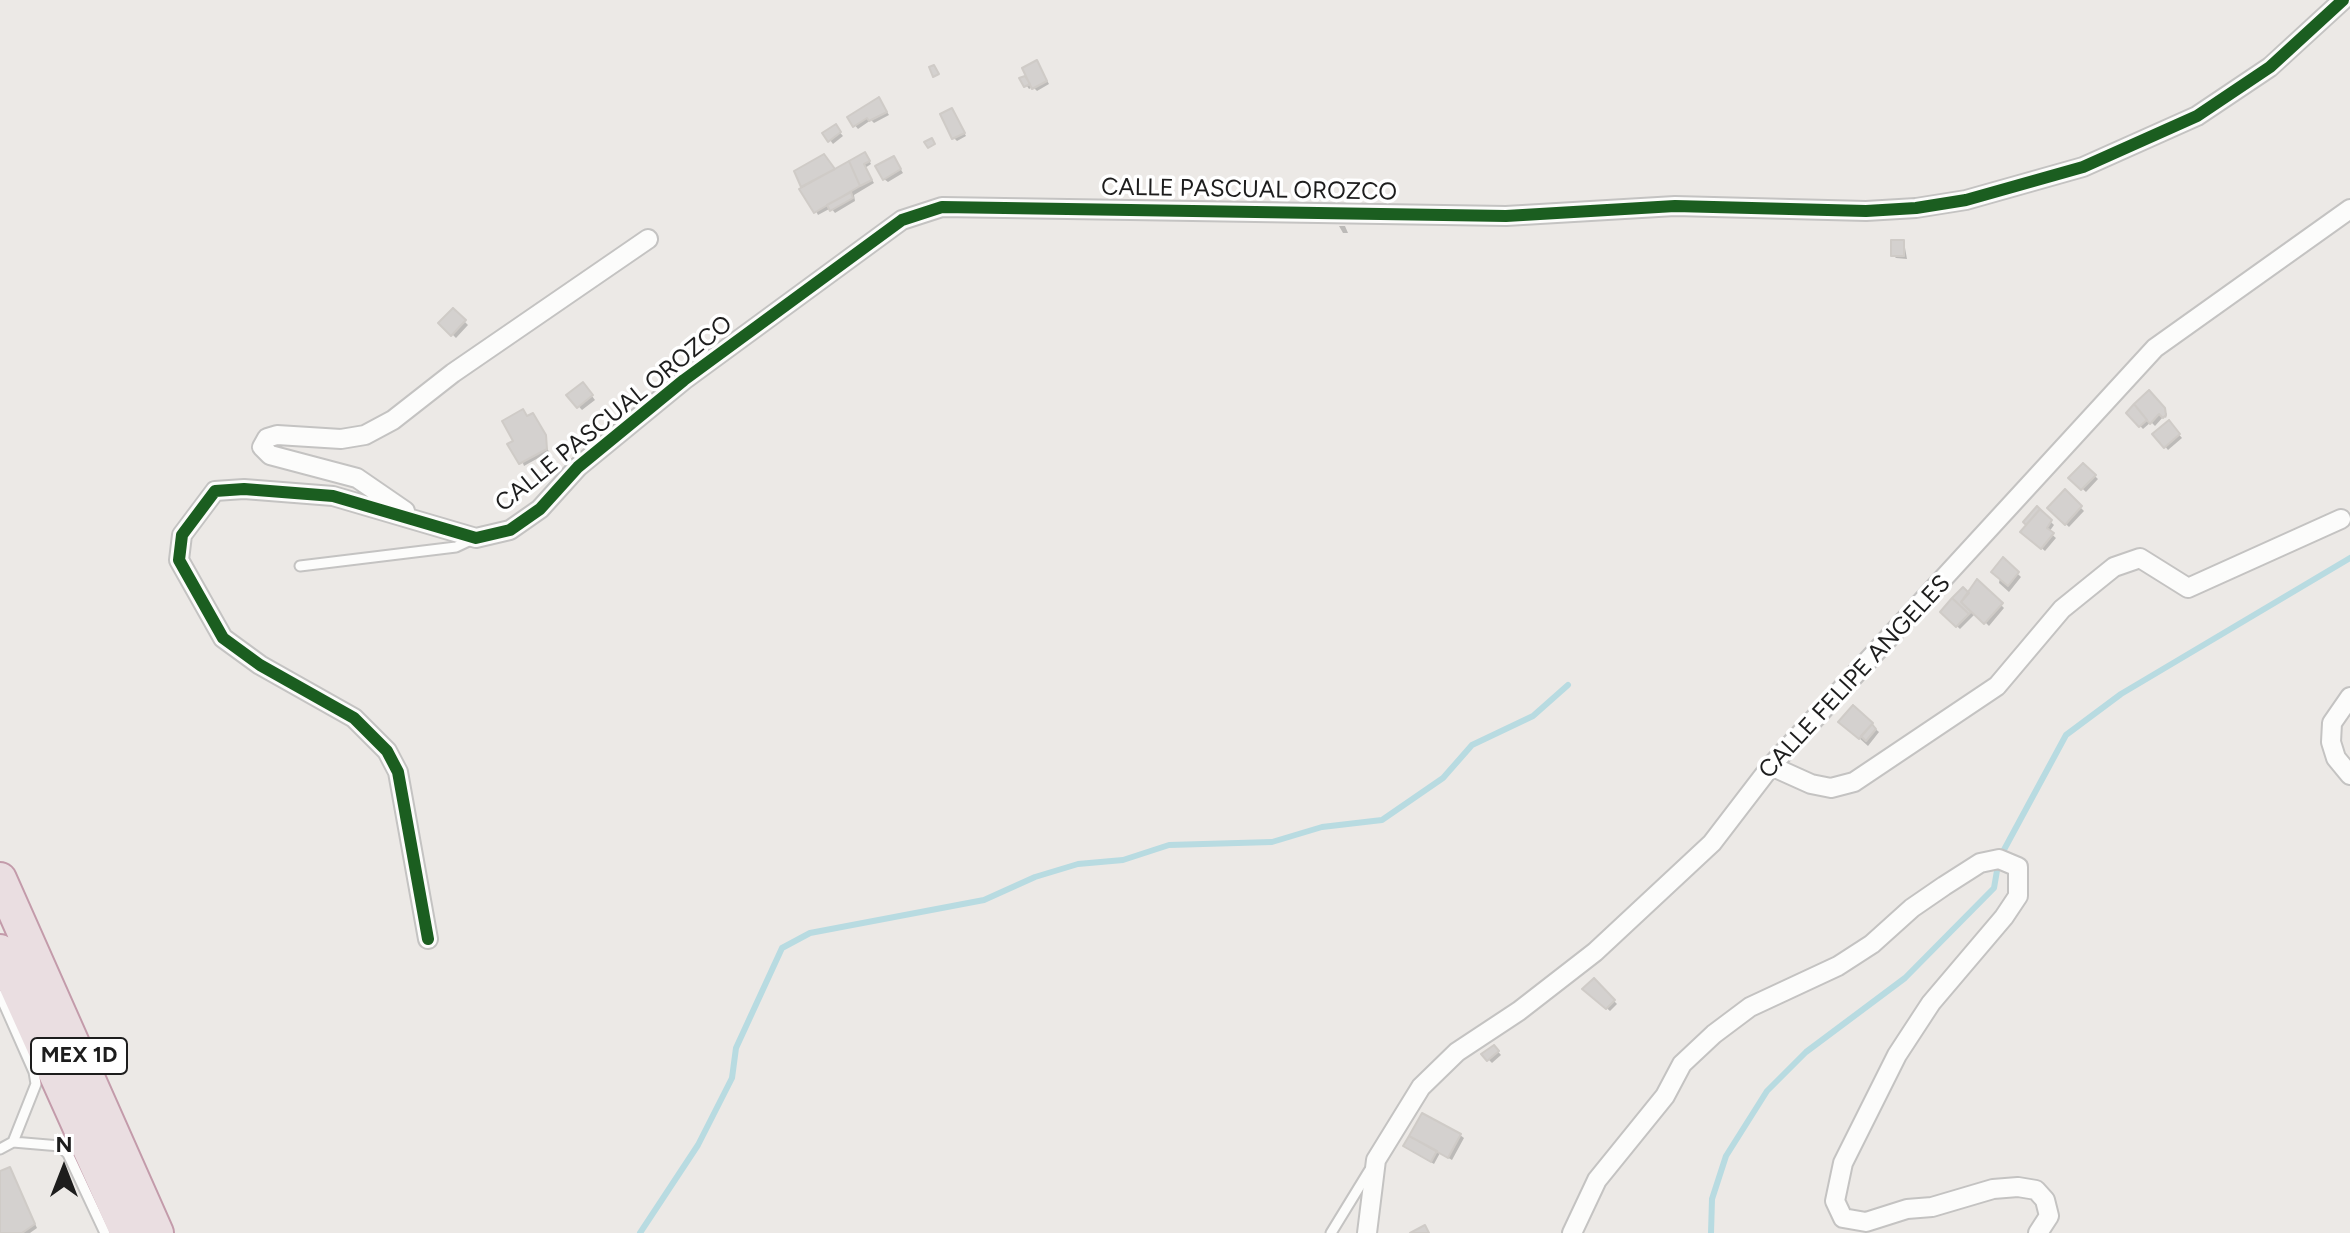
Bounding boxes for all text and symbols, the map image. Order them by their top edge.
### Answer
street label: CALLE PASCUAL OROZCO [1101,173,1397,207]
street label: CALLE PASCUAL OROZCO [490,310,738,518]
street label: CALLE FELIPE ANGELES [1753,569,1957,785]
road number: MEX 1D [31,1038,127,1074]
north arrow [24,1129,104,1209]
text: N [55,1131,73,1158]

